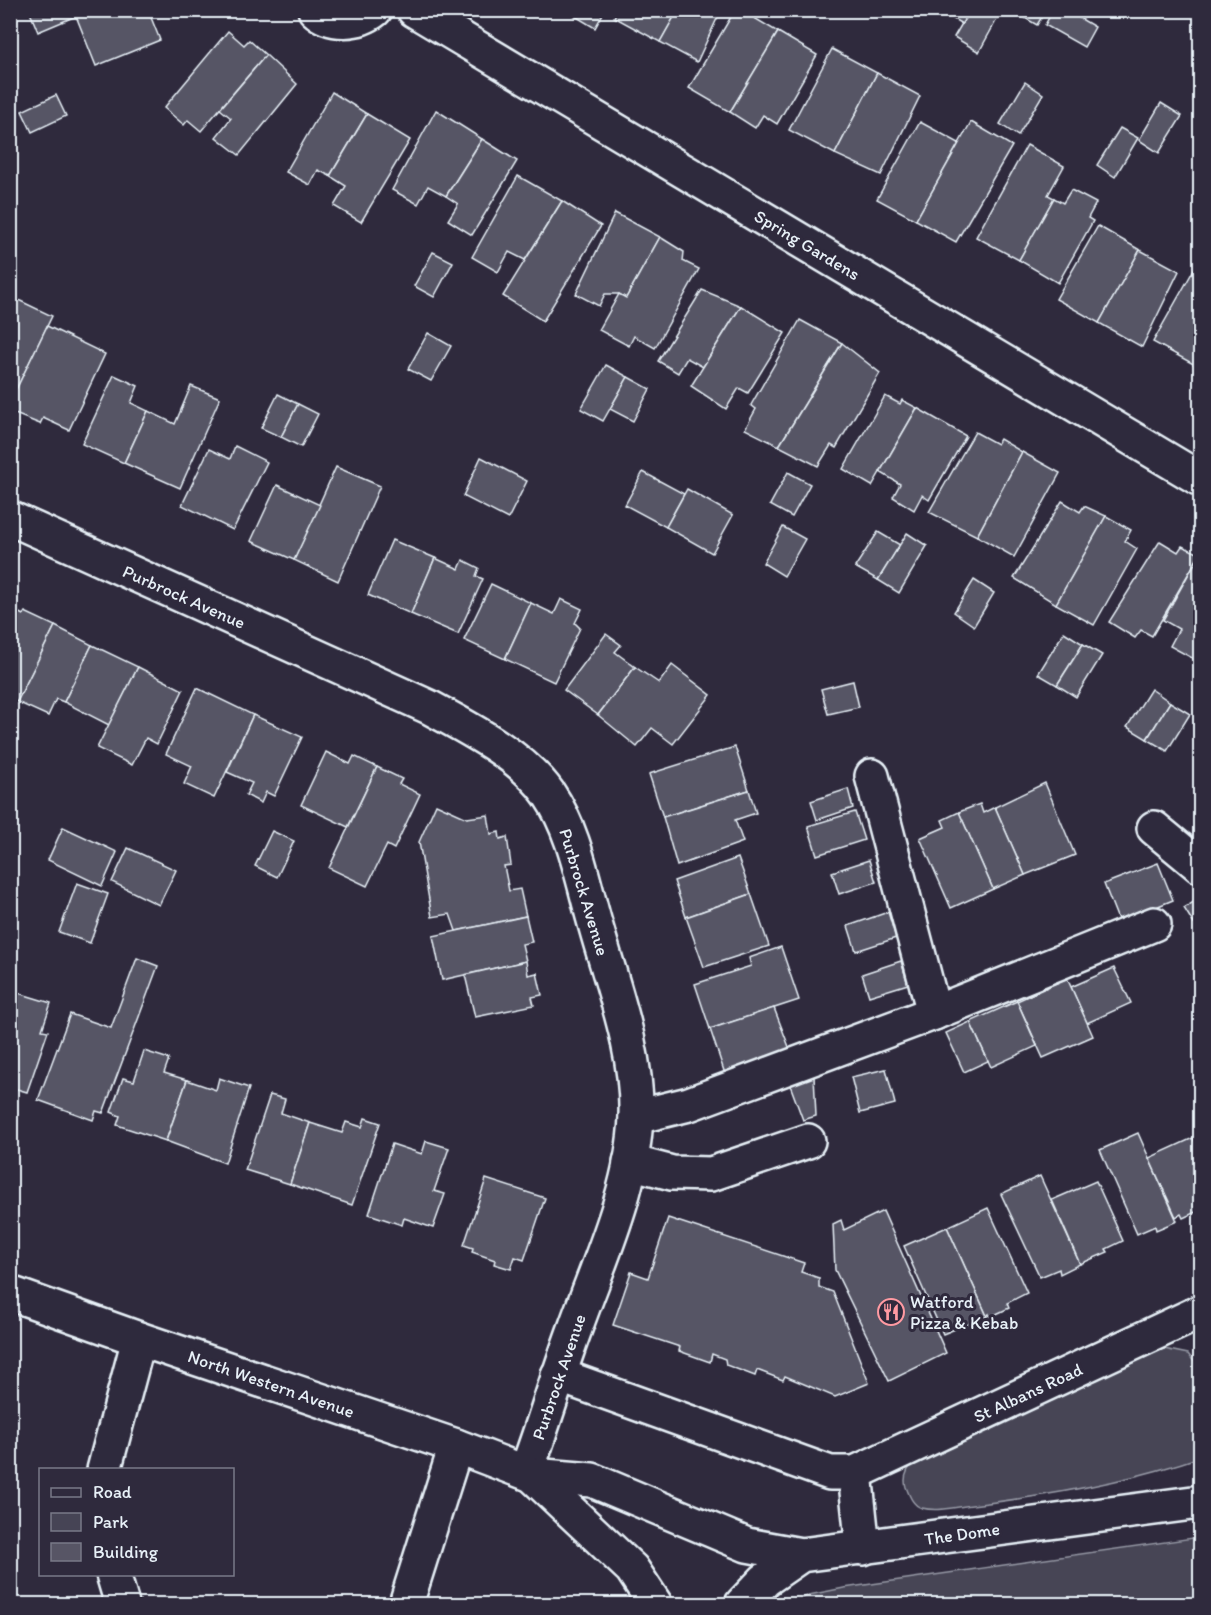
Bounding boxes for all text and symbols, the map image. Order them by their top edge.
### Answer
street label: Spring Gardens [750,205,864,285]
street label: Purbrock Avenue [119,560,249,634]
street label: Purbrock Avenue [554,826,614,958]
place label: Watford Pizza & Kebab [910,1291,1018,1334]
restaurant icon: Watford Pizza & Kebab [876,1297,906,1327]
street label: Purbrock Avenue [527,1311,591,1443]
street label: North Western Avenue [185,1345,357,1423]
street label: St Albans Road [970,1358,1086,1428]
legend [39,1468,234,1576]
text: Road [93,1481,132,1503]
text: Park [93,1511,128,1533]
street label: The Dome [923,1518,1001,1550]
text: Building [93,1541,159,1563]

